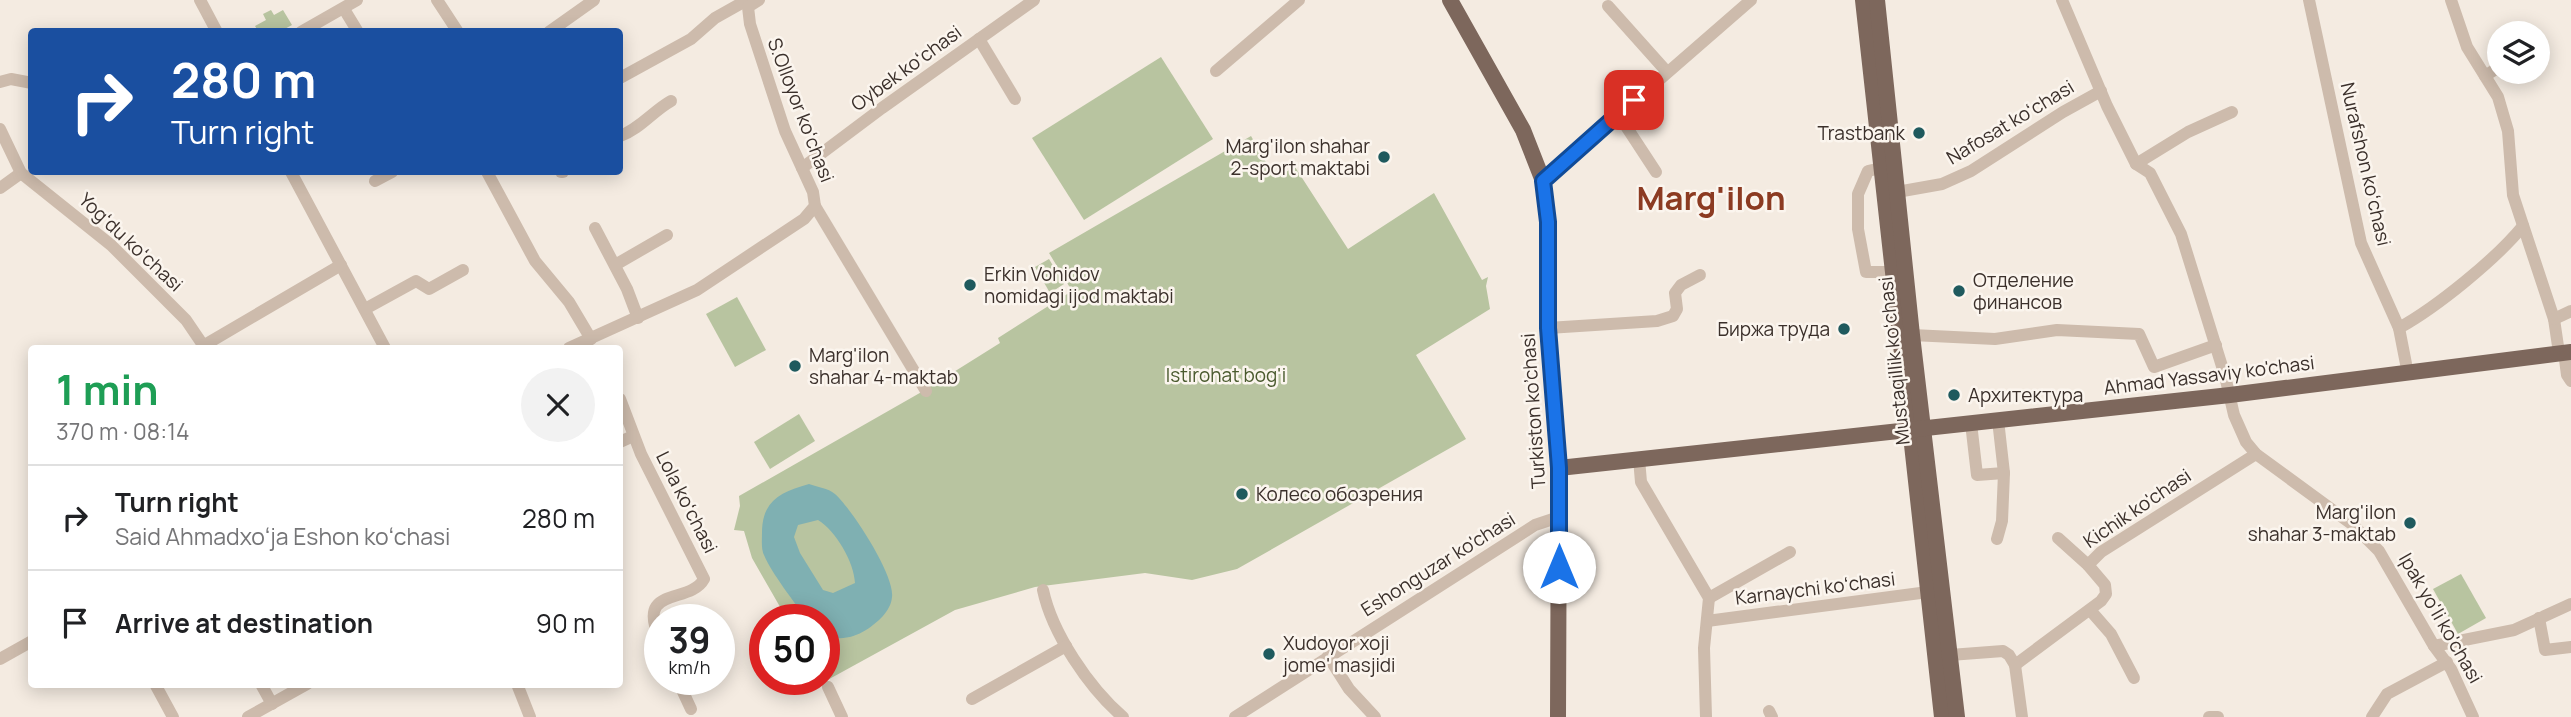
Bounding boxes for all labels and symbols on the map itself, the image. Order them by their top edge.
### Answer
street label: Oybek koʻchasi [845,19,967,117]
street label: S.Olloyor koʻchasi [762,34,840,186]
pin [1604,70,1664,130]
street label: Nafosat koʻchasi [1941,74,2079,170]
street label: Nurafshon koʻchasi [2335,80,2397,248]
place label: Trastbank [1817,120,1906,146]
marker: Trastbank [1911,125,1927,141]
place label: Marg'ilon shahar 2-sport maktabi [1225,133,1370,181]
marker: Marg'ilon shahar 2-sport maktabi [1376,149,1392,165]
district label: Marg'ilon [1636,175,1786,220]
street label: Yogʻdu koʻchasi [73,187,189,297]
place label: Erkin Vohidov nomidagi ijod maktabi [984,261,1174,309]
place label: Отделение финансов [1973,267,2074,315]
street label: Mustaqillik koʻchasi [1872,276,1916,446]
marker: Erkin Vohidov nomidagi ijod maktabi [962,277,978,293]
marker: Отделение финансов [1951,283,1967,299]
place label: Биржа труда [1718,316,1830,342]
marker: Биржа труда [1836,321,1852,337]
street label: Turkiston ko’chasi [1515,332,1551,490]
place label: Marg'ilon shahar 4-maktab [809,342,958,390]
street label: Ahmad Yassaviy ko'chasi [2102,349,2316,401]
marker: Marg'ilon shahar 4-maktab [787,358,803,374]
park label: Istirohat bog'i [1166,362,1286,388]
place label: Архитектура [1968,382,2083,408]
marker: Архитектура [1946,387,1962,403]
street label: Lola koʻchasi [650,447,724,557]
street label: Kichik ko'chasi [2078,462,2196,554]
place label: Колесо обозрения [1256,481,1423,507]
marker: Колесо обозрения [1234,486,1250,502]
place label: Marg'ilon shahar 3-maktab [2248,499,2396,547]
street label: Eshonguzar ko'chasi [1356,506,1520,622]
marker: Marg'ilon shahar 3-maktab [2402,515,2418,531]
position arrow [1522,530,1596,604]
street label: Ipak yo'li ko'chasi [2393,548,2489,688]
street label: Karnaychi koʻchasi [1733,565,1897,611]
speed limit sign: 50 [749,604,840,695]
place label: Xudoyor xoji jome' masjidi [1282,630,1396,678]
marker: Xudoyor xoji jome' masjidi [1261,646,1277,662]

